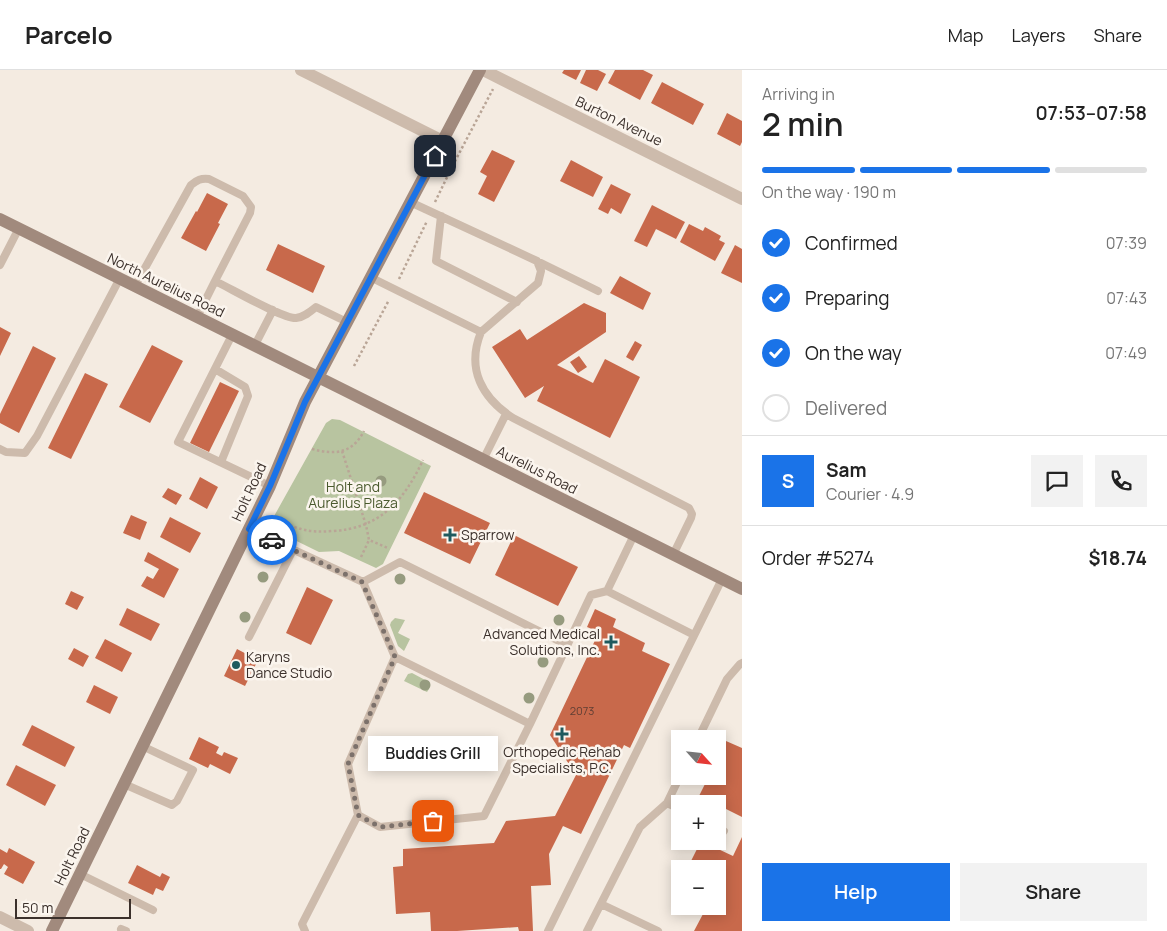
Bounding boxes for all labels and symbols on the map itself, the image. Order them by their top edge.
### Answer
street label: Burton Avenue [573,91,666,150]
pin [414,135,456,177]
street label: North Aurelius Road [104,248,228,321]
street label: Aurelius Road [494,441,581,498]
street label: Holt Road [227,459,270,524]
park label: Holt and Aurelius Plaza [308,477,398,512]
courier [247,515,297,565]
place label: Sparrow [461,525,515,544]
marker: Sparrow [443,528,457,542]
place label: Advanced Medical Solutions, Inc. [483,624,600,659]
marker: Advanced Medical Solutions, Inc. [604,635,618,649]
place label: Karyns Dance Studio [246,647,332,682]
marker: Karyns Dance Studio [230,659,242,671]
house number: 2073 [570,703,594,718]
marker: Orthopedic Rehab Specialists, P.C. [555,727,569,741]
north arrow [671,730,726,785]
callout: Buddies Grill [368,736,498,771]
place label: Orthopedic Rehab Specialists, P.C. [503,742,621,777]
pin [412,800,454,842]
street label: Holt Road [49,823,94,888]
scale bar [15,896,131,919]

